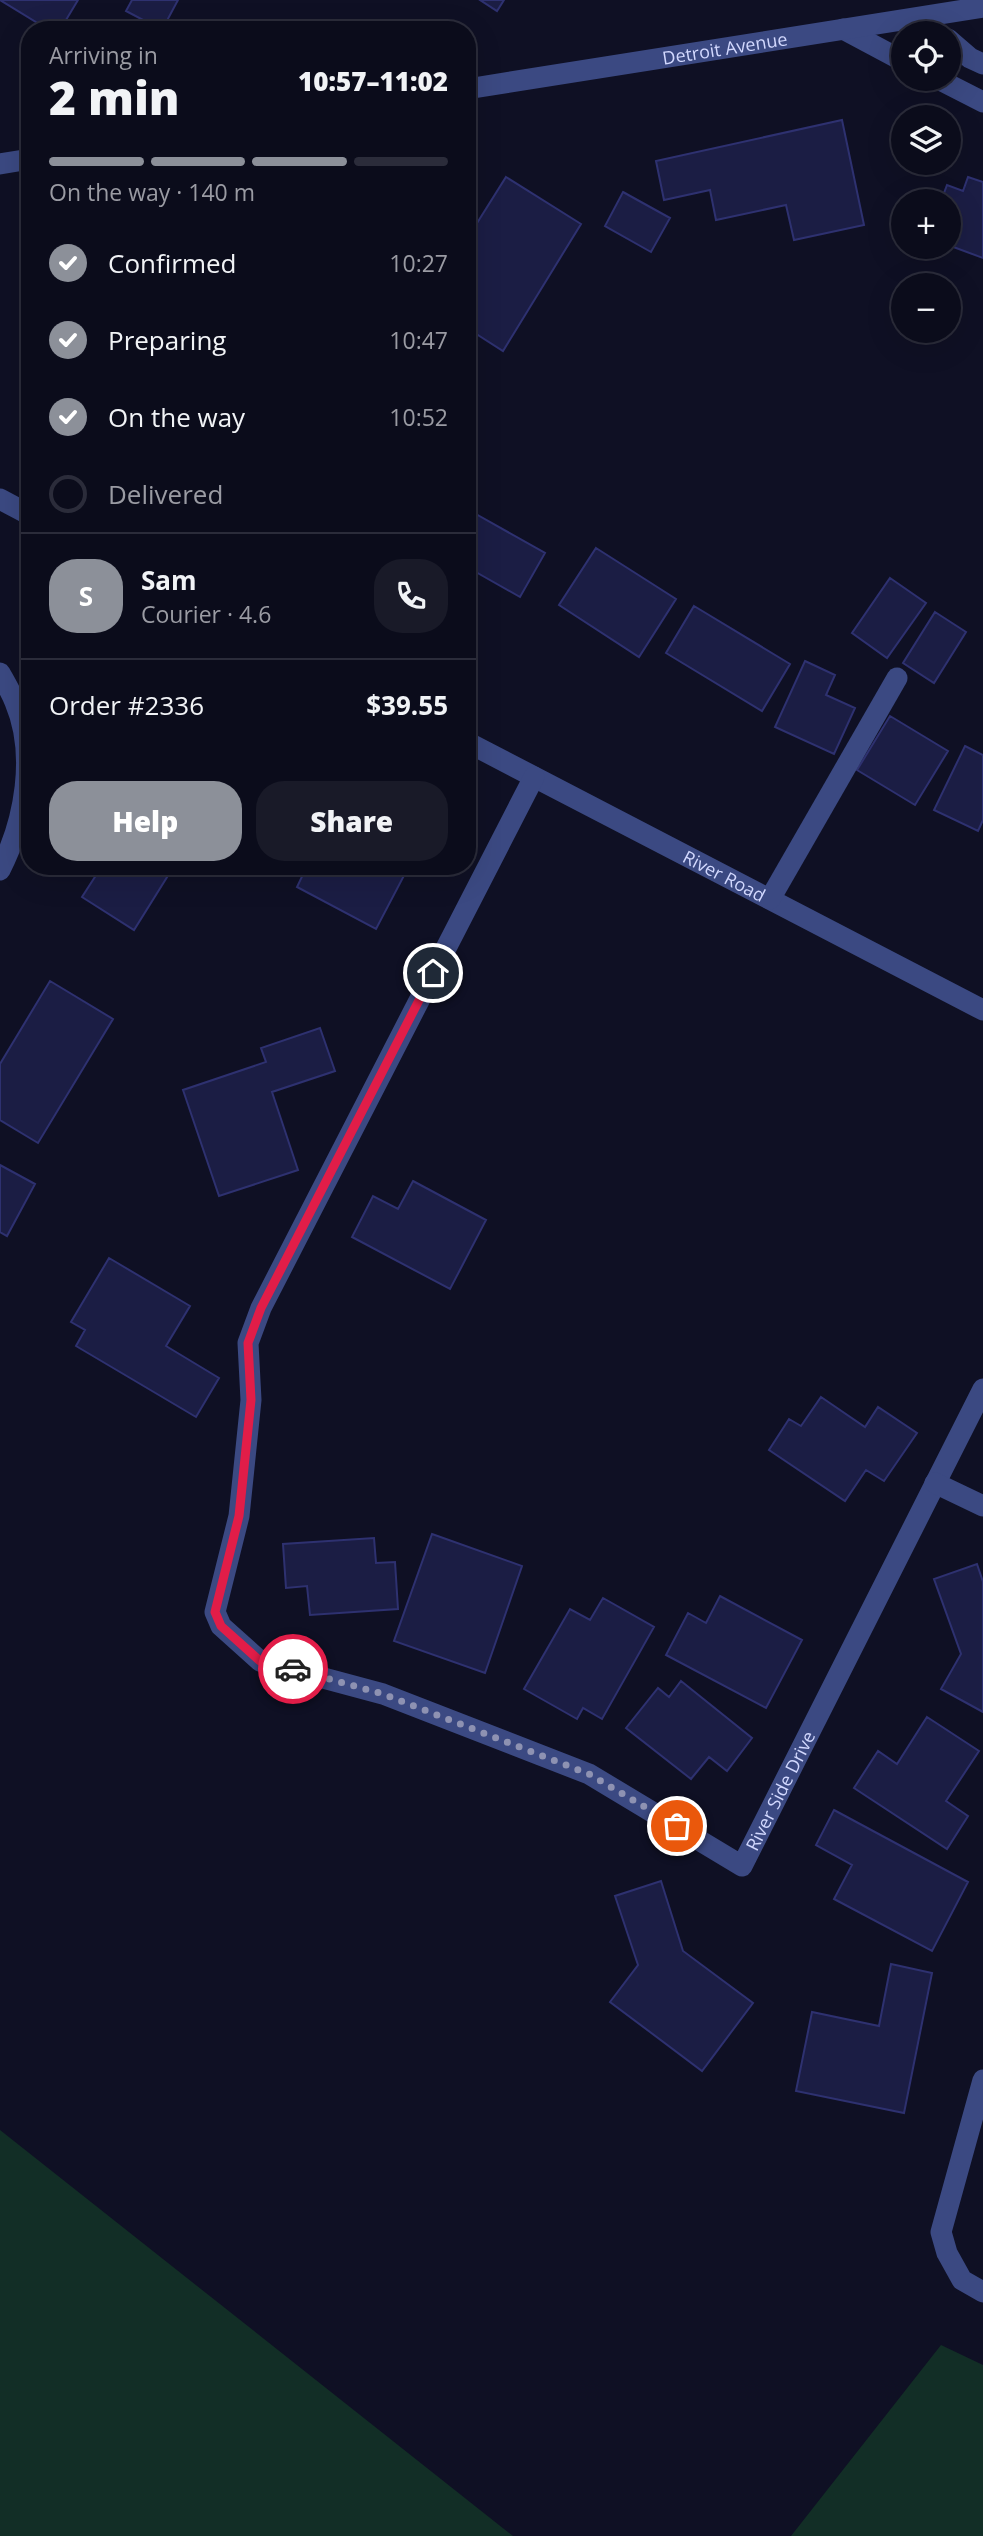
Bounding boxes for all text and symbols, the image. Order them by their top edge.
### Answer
map controls [891,21,961,343]
button: locate [891,21,961,91]
street label: Detroit Avenue [661,26,789,70]
text: Arriving in [49,39,158,71]
text: 10:57–11:02 [298,63,448,99]
text: 2 min [49,66,180,128]
button: layers [891,105,961,175]
text: On the way · 140 m [49,176,255,208]
button: + [891,189,961,259]
icon: check [49,244,87,282]
text: Confirmed [108,245,236,281]
text: 10:27 [389,247,448,279]
button: − [891,273,961,343]
icon: check [49,321,87,359]
text: Preparing [108,322,226,358]
text: 10:47 [389,324,448,356]
icon: check [49,398,87,436]
text: On the way [108,399,245,435]
text: 10:52 [389,401,448,433]
text: Delivered [108,476,223,512]
button: phone [374,559,448,633]
text: Sam [141,562,197,598]
text: S [79,578,93,614]
text: Courier · 4.6 [141,598,271,630]
text: Order #2336 [49,687,204,723]
text: $39.55 [366,687,448,723]
button: Help [49,781,242,861]
button: Share [256,781,448,861]
street label: River Road [679,844,770,907]
pin [403,943,463,1003]
icon: home [414,954,452,992]
courier [258,1634,328,1704]
icon: car [274,1650,312,1688]
street label: River Side Drive [740,1727,820,1855]
pin [647,1796,707,1856]
icon: bag [658,1807,696,1845]

